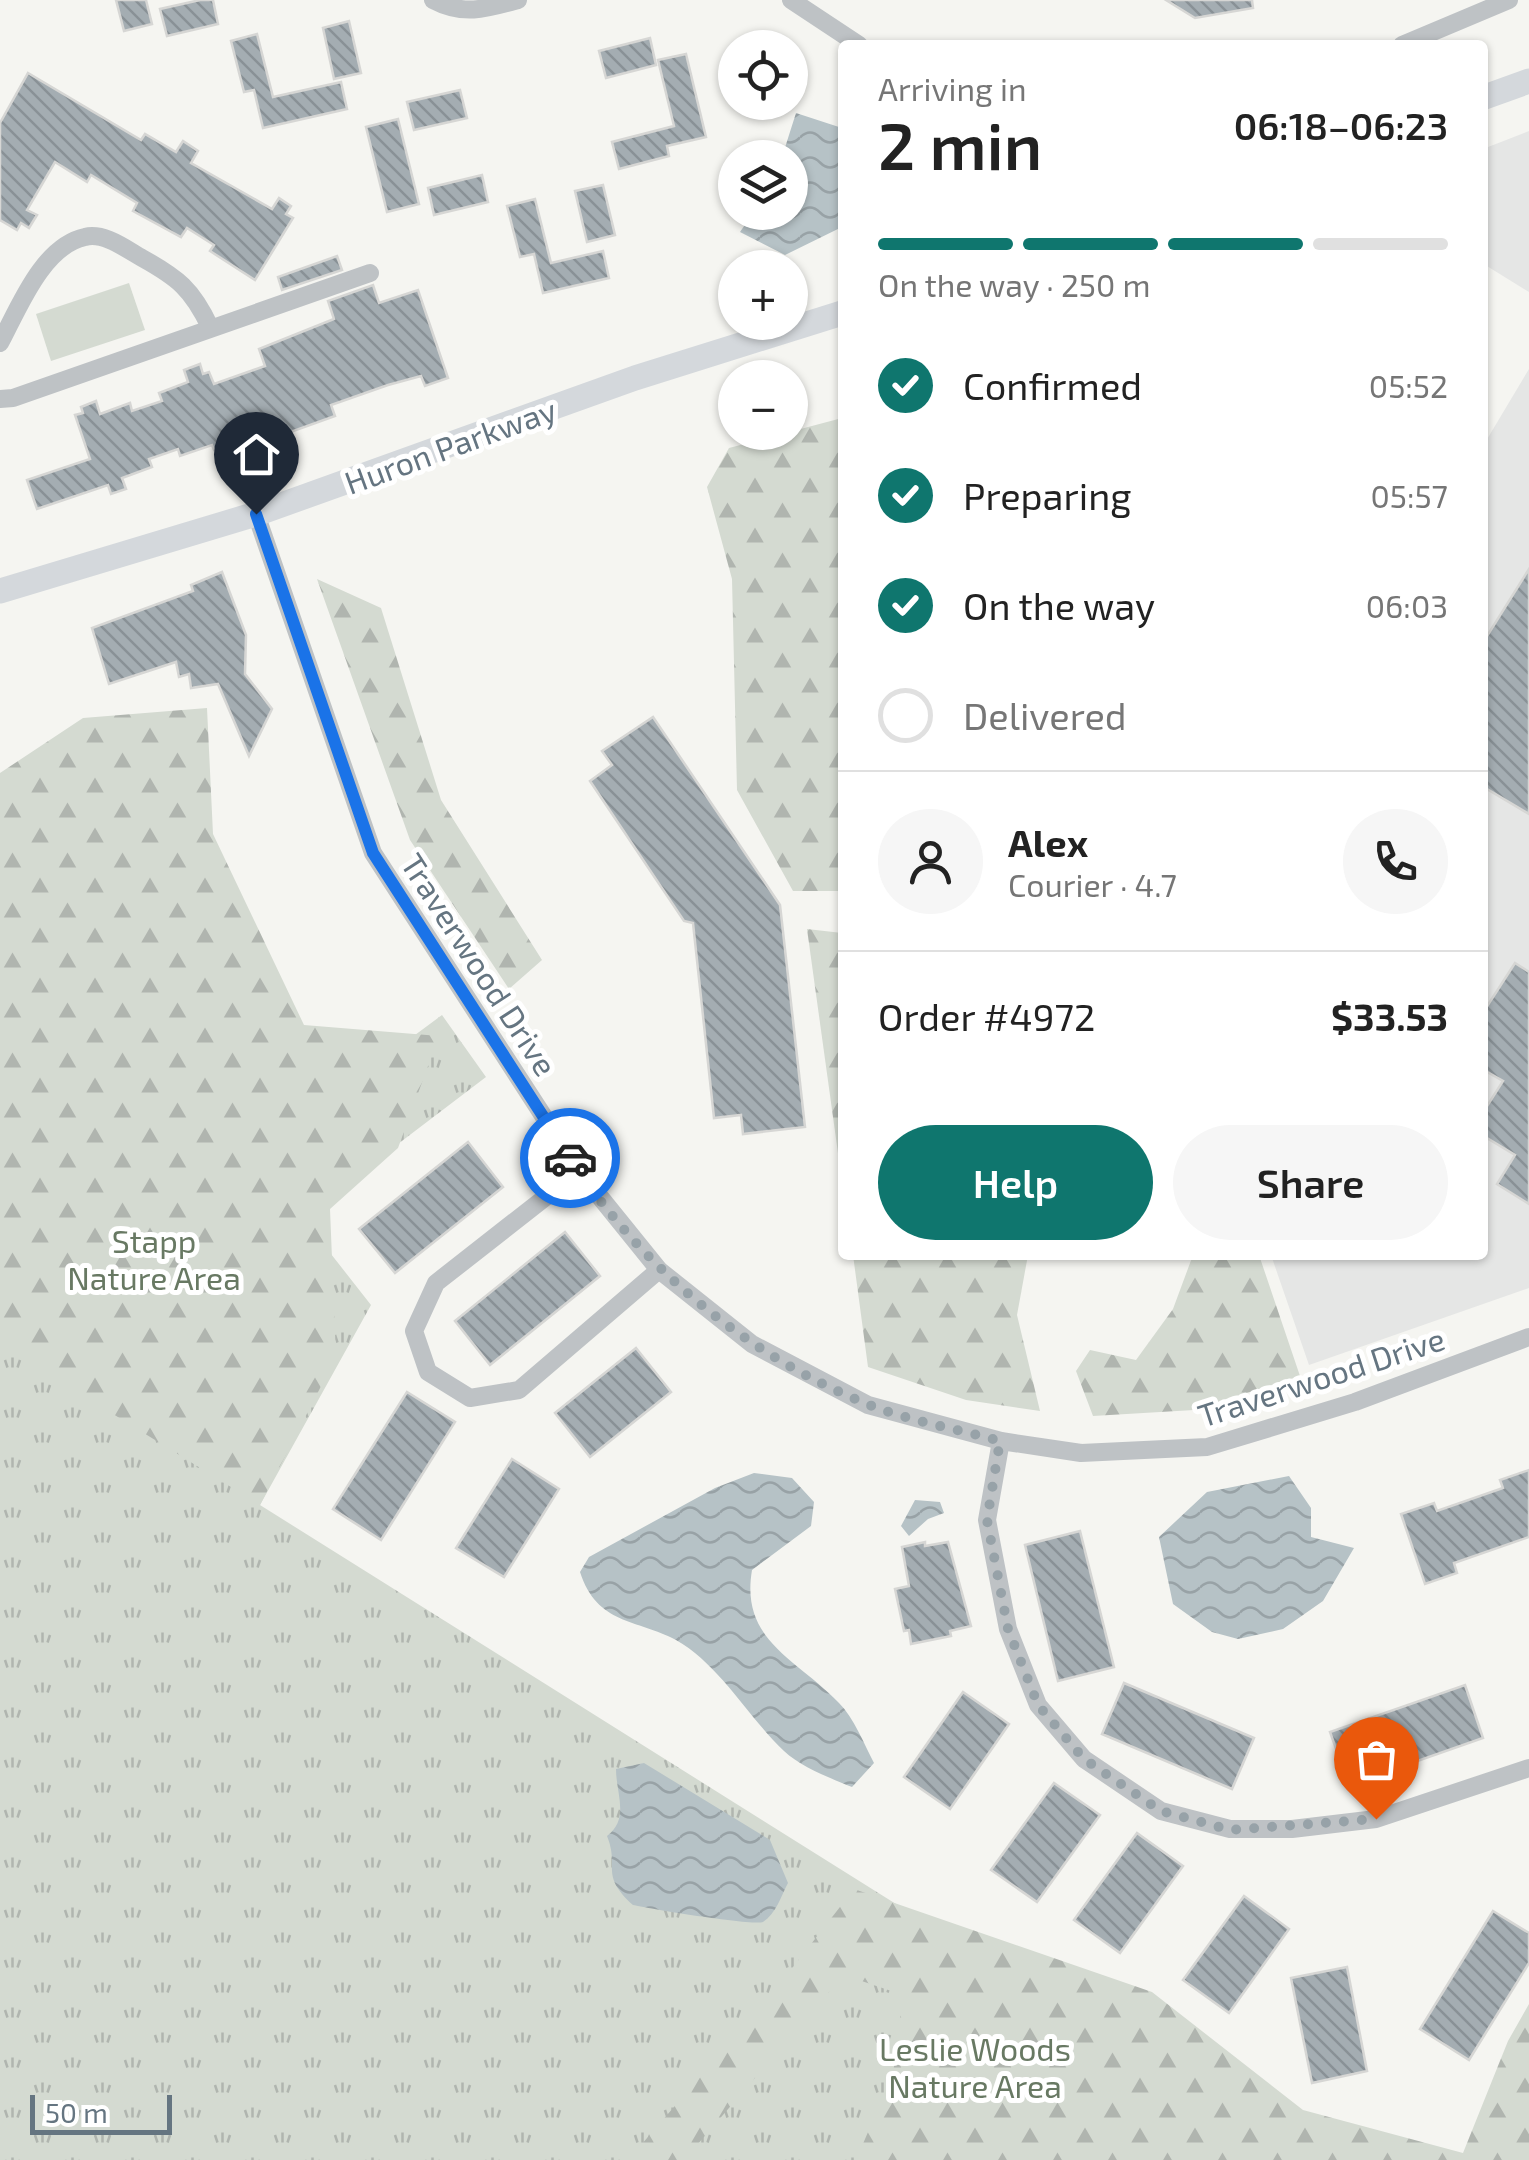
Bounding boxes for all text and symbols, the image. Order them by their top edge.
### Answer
map controls [718,30,808,450]
button: locate [718,30,808,120]
text: Arriving in [878,69,1027,107]
text: 06:18–06:23 [1234,102,1448,148]
text: 2 min [878,105,1042,183]
button: layers [718,140,808,230]
button: + [718,250,808,340]
text: On the way · 250 m [878,265,1150,303]
icon: check [878,358,933,413]
button: − [718,360,808,450]
text: Confirmed [963,362,1142,408]
text: 05:52 [1369,366,1448,404]
street label: Huron Parkway [339,389,561,501]
pin [214,412,299,515]
icon: home [229,427,284,482]
icon: check [878,468,933,523]
text: Preparing [963,472,1131,518]
text: 05:57 [1370,476,1448,514]
icon: check [878,578,933,633]
text: On the way [963,582,1155,628]
text: 06:03 [1366,586,1448,624]
text: Delivered [963,692,1127,738]
button: person [878,809,983,914]
button: phone [1343,809,1448,914]
text: Alex [1008,819,1088,865]
street label: Traverwood Drive [394,846,566,1082]
text: Courier · 4.7 [1008,865,1177,903]
text: Order #4972 [878,993,1095,1039]
text: $33.53 [1331,993,1448,1039]
courier [520,1108,620,1208]
button: Help [878,1125,1153,1240]
button: Share [1173,1125,1448,1240]
icon: car [543,1131,598,1186]
park label: Stapp Nature Area [67,1221,241,1296]
street label: Traverwood Drive [1193,1318,1449,1434]
pin [1334,1717,1419,1820]
icon: bag [1349,1732,1404,1787]
park label: Leslie Woods Nature Area [879,2029,1071,2104]
scale bar [30,2090,172,2134]
text: 50 m [45,2095,108,2129]

